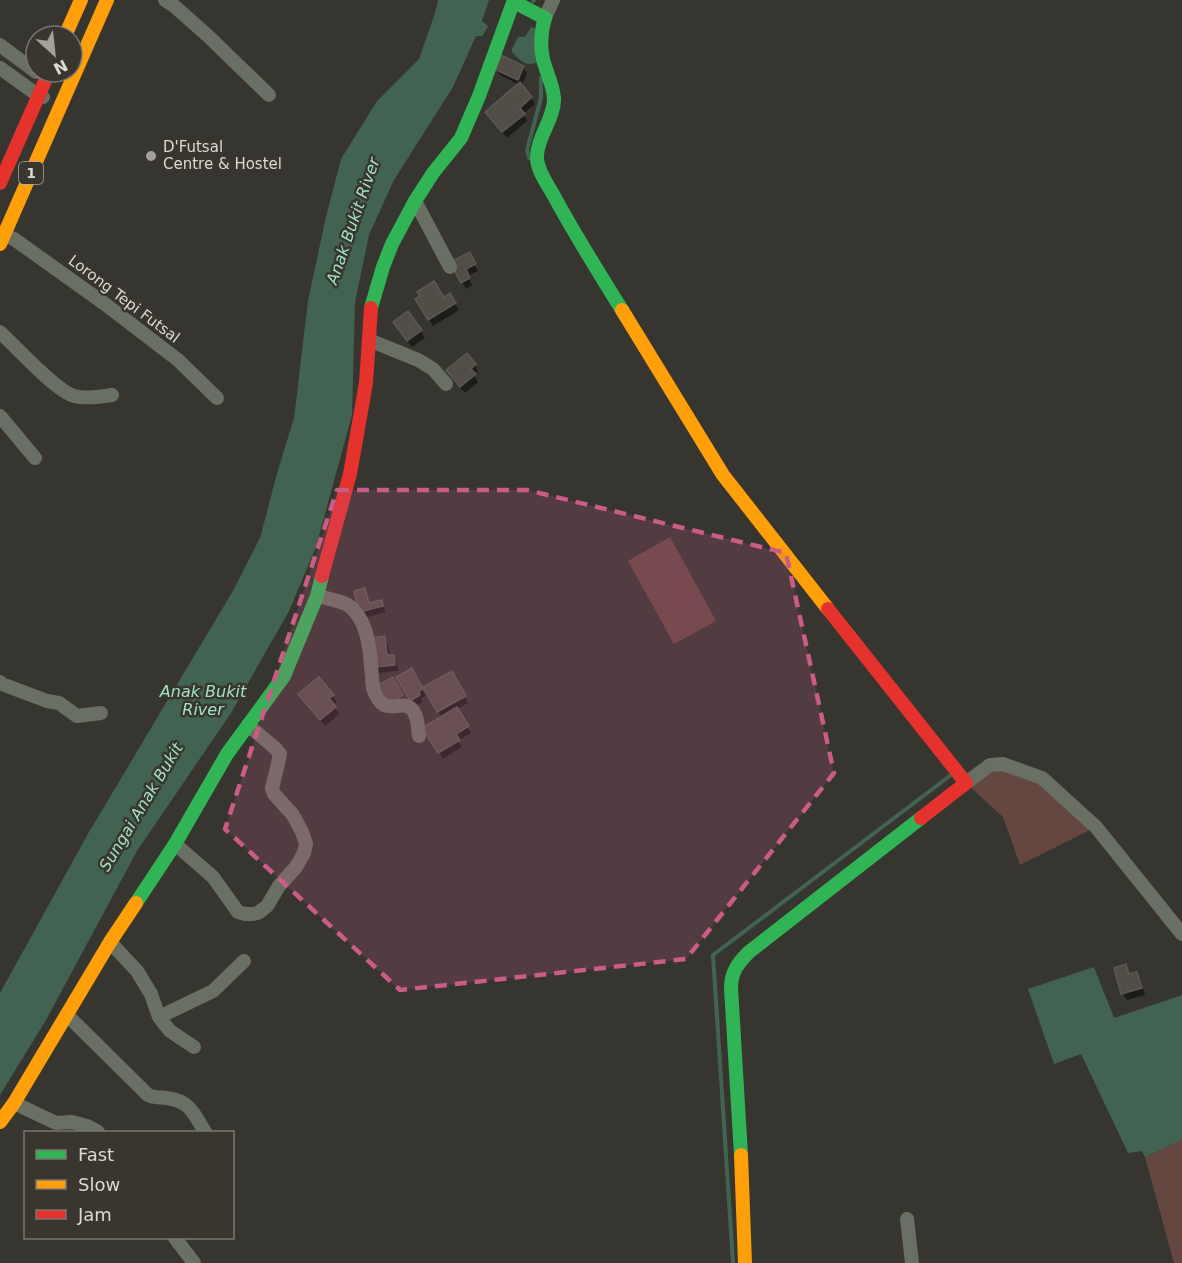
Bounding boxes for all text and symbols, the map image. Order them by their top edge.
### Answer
north arrow [24,24,84,84]
text: N [50,55,71,78]
place label: D'Futsal Centre & Hostel [163,138,282,173]
marker: D'Futsal Centre & Hostel [144,149,158,163]
water label: Anak Bukit River [322,154,384,288]
road number: 1 [19,162,43,184]
street label: Lorong Tepi Futsal [65,251,183,347]
water label: Anak Bukit River [159,682,247,719]
water label: Sungai Anak Bukit [95,739,187,875]
legend [24,1131,234,1239]
text: Fast [78,1144,114,1165]
text: Slow [78,1174,120,1195]
text: Jam [77,1204,112,1225]

